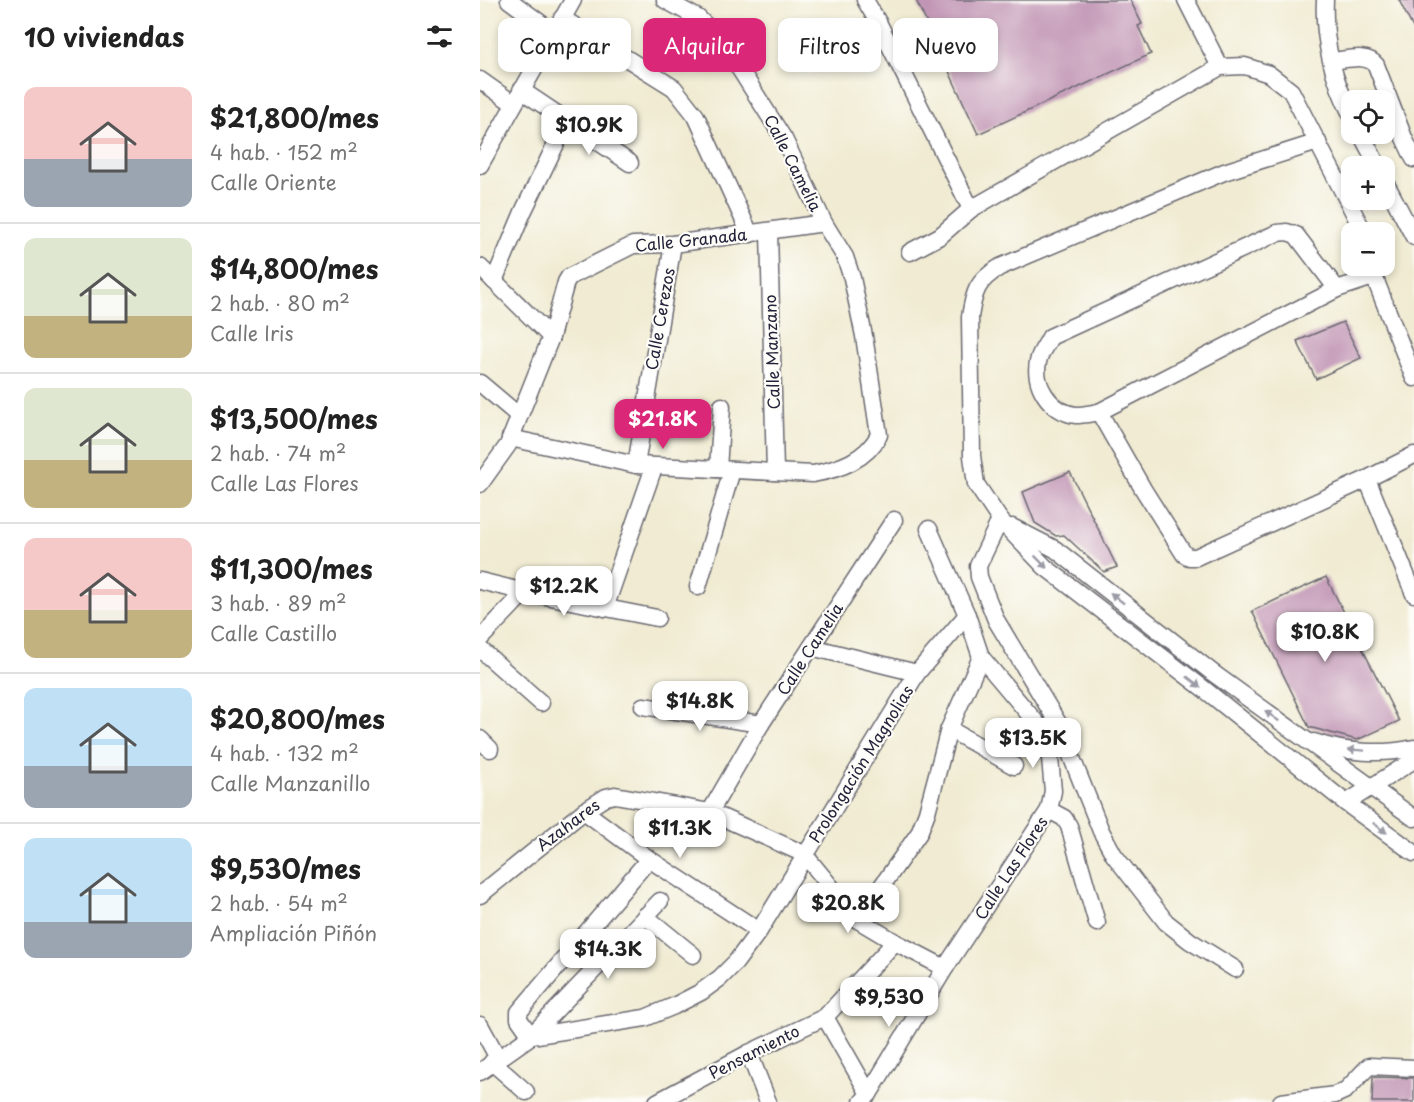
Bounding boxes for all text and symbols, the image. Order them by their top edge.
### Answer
text: 10 viviendas [24,17,185,56]
chip: Comprar [498,18,631,72]
chip: Alquilar [643,18,766,72]
chip: Filtros [778,18,881,72]
chip: Nuevo [893,18,998,72]
icon: filters [423,20,456,53]
map controls [1341,90,1395,276]
button: locate [1341,90,1395,144]
text: $21,800/mes [210,98,379,137]
pin: $10.9K [540,105,638,156]
text: $10.9K [555,109,623,139]
street label: Calle Camelia [759,110,829,215]
icon: home [72,111,144,183]
text: 4 hab. · 152 m² [210,137,358,167]
button: + [1341,156,1395,210]
text: Calle Oriente [210,167,337,197]
street label: Calle Granada [634,221,748,257]
button: − [1341,222,1395,276]
text: $14,800/mes [210,249,378,288]
icon: home [72,262,144,334]
street label: Calle Cerezos [638,266,680,372]
text: 2 hab. · 80 m² [210,288,350,318]
street label: Calle Manzano [757,294,785,410]
text: Calle Iris [210,318,294,348]
text: $13,500/mes [210,399,378,438]
pin: $21.8K [614,399,712,450]
text: $21.8K [628,403,698,433]
icon: home [72,412,144,484]
text: 2 hab. · 74 m² [210,438,346,468]
text: Calle Las Flores [210,468,359,498]
text: $11,300/mes [210,549,373,588]
one-way arrow [1033,555,1047,569]
icon: home [72,562,144,634]
pin: $12.2K [515,566,613,617]
text: $12.2K [530,570,599,600]
text: 3 hab. · 89 m² [210,588,347,618]
one-way arrow [1109,591,1125,604]
street label: Calle Camelia [770,597,848,700]
pin: $10.8K [1276,612,1374,663]
text: $10.8K [1291,616,1359,646]
text: Calle Castillo [210,618,337,648]
one-way arrow [1186,676,1202,688]
street label: Prolongación Magnolias [802,680,918,847]
pin: $14.8K [651,681,749,732]
text: $14.8K [666,685,734,715]
text: $20,800/mes [210,699,385,738]
one-way arrow [1264,710,1280,722]
icon: home [72,712,144,784]
pin: $13.5K [984,718,1082,769]
text: $13.5K [999,722,1067,752]
text: 4 hab. · 132 m² [210,738,359,768]
one-way arrow [1346,745,1365,755]
text: Calle Manzanillo [210,768,370,798]
street label: Azahares [531,792,604,856]
pin: $11.3K [631,808,729,859]
street label: Calle Las Flores [968,811,1053,924]
text: $11.3K [648,812,712,842]
one-way arrow [1371,822,1387,834]
text: $9,530/mes [210,849,361,888]
icon: home [72,862,144,934]
pin: $20.8K [799,883,897,934]
text: $20.8K [811,887,885,917]
text: 2 hab. · 54 m² [210,888,348,918]
text: Ampliación Piñón [210,918,377,948]
pin: $14.3K [559,929,657,980]
text: $14.3K [574,933,642,963]
pin: $9,530 [840,977,938,1028]
text: $9,530 [854,981,924,1011]
street label: Pensamiento [704,1018,803,1084]

